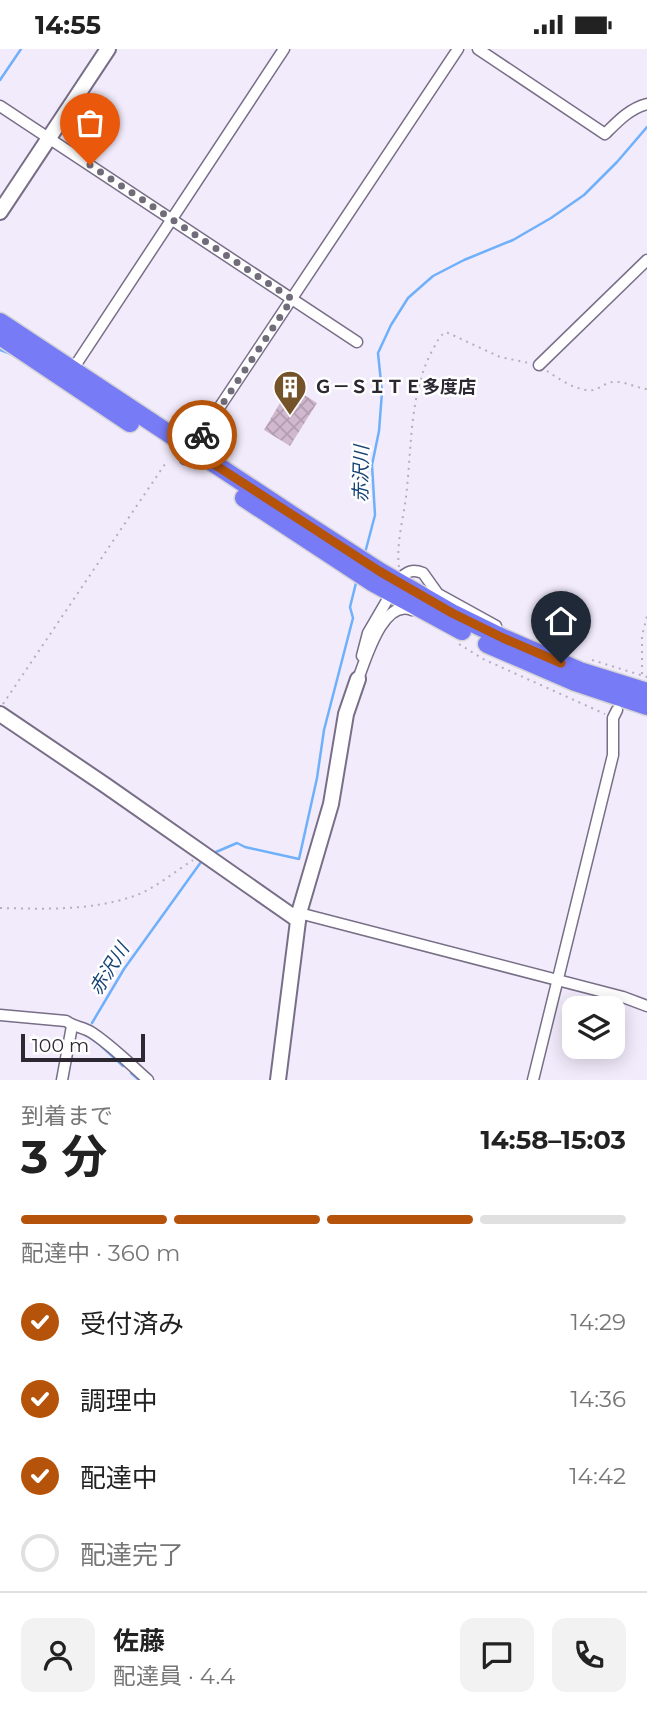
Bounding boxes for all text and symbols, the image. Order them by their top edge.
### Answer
text: 14:55 [35,9,101,41]
pin [60,93,120,165]
icon: bag [71,104,109,142]
building icon: Ｇ－ＳＩＴＥ多度店 [271,368,309,417]
place label: Ｇ－ＳＩＴＥ多度店 [314,376,476,398]
courier [167,400,237,470]
icon: bike [183,416,221,454]
water label: 赤沢川 [349,443,373,503]
pin [531,591,591,663]
icon: home [542,602,580,640]
water label: 赤沢川 [84,937,135,999]
map controls [562,996,625,1059]
button: layers [562,996,625,1059]
scale bar [21,1031,145,1063]
text: 100 m [32,1034,89,1057]
text: 到着まで [21,1102,113,1130]
text: 14:58–15:03 [481,1124,626,1156]
text: 3 分 [21,1128,107,1185]
text: 配達中 · 360 m [21,1239,180,1267]
icon: check [21,1303,59,1341]
text: 受付済み [80,1308,184,1340]
text: 14:29 [570,1308,626,1336]
icon: check [21,1380,59,1418]
text: 調理中 [80,1385,158,1417]
text: 14:36 [570,1385,626,1413]
icon: check [21,1457,59,1495]
text: 配達中 [80,1462,158,1494]
text: 14:42 [569,1462,626,1490]
text: 配達完了 [80,1539,184,1571]
button: person [21,1618,95,1692]
button: chat [460,1618,534,1692]
button: phone [552,1618,626,1692]
text: 佐藤 [113,1625,165,1657]
text: 配達員 · 4.4 [113,1662,235,1690]

